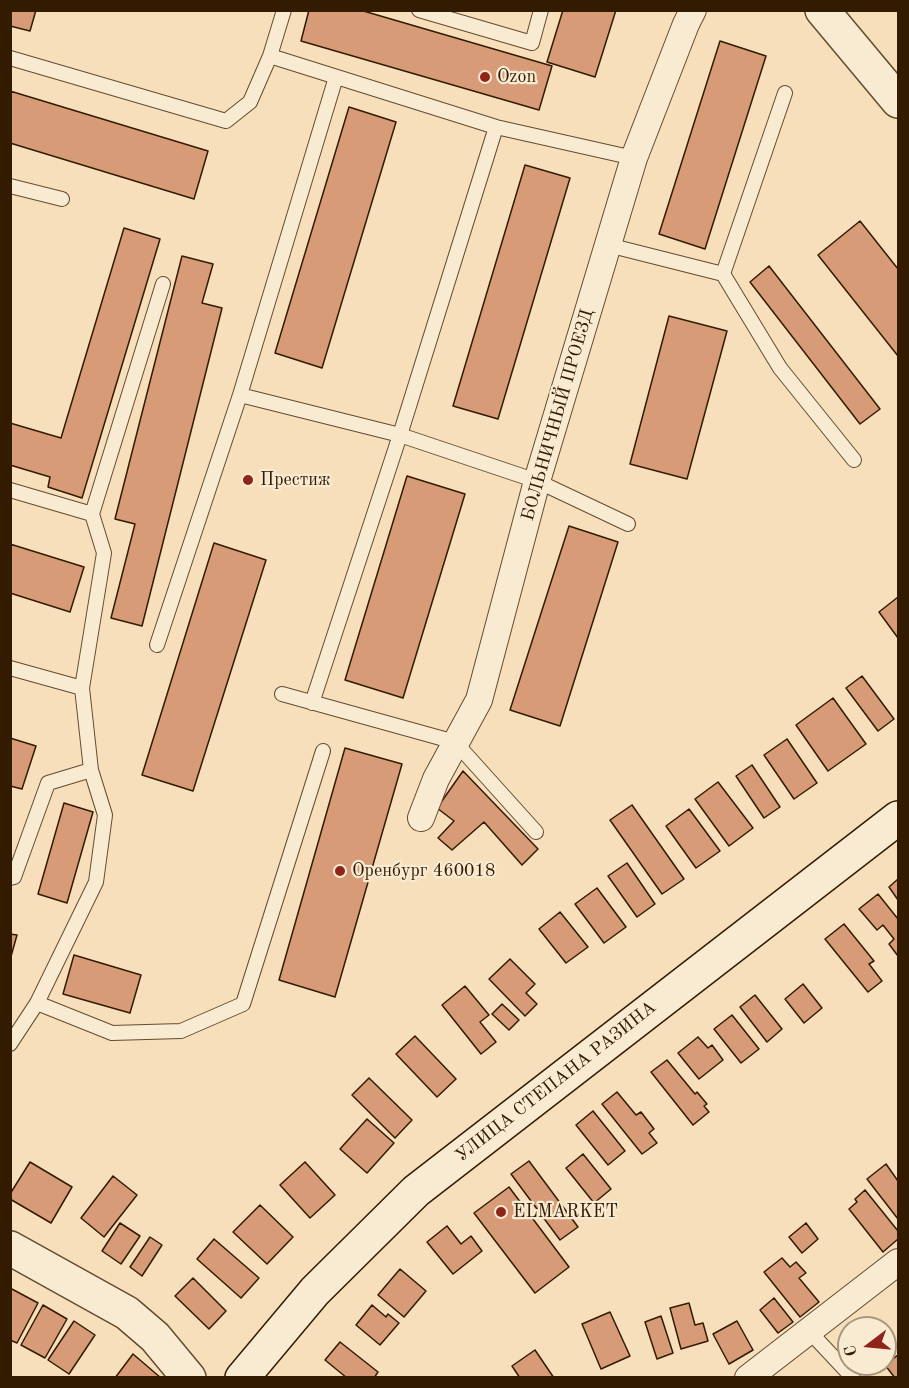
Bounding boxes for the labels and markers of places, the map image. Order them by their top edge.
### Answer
place label: Ozon [497,66,536,88]
marker: Ozon [478,70,492,84]
place label: Престиж [260,469,331,491]
marker: Престиж [241,473,255,487]
place label: Оренбург 460018 [352,860,495,882]
marker: Оренбург 460018 [333,864,347,878]
place label: ELMARKET [513,1201,618,1223]
marker: ELMARKET [494,1205,508,1219]

